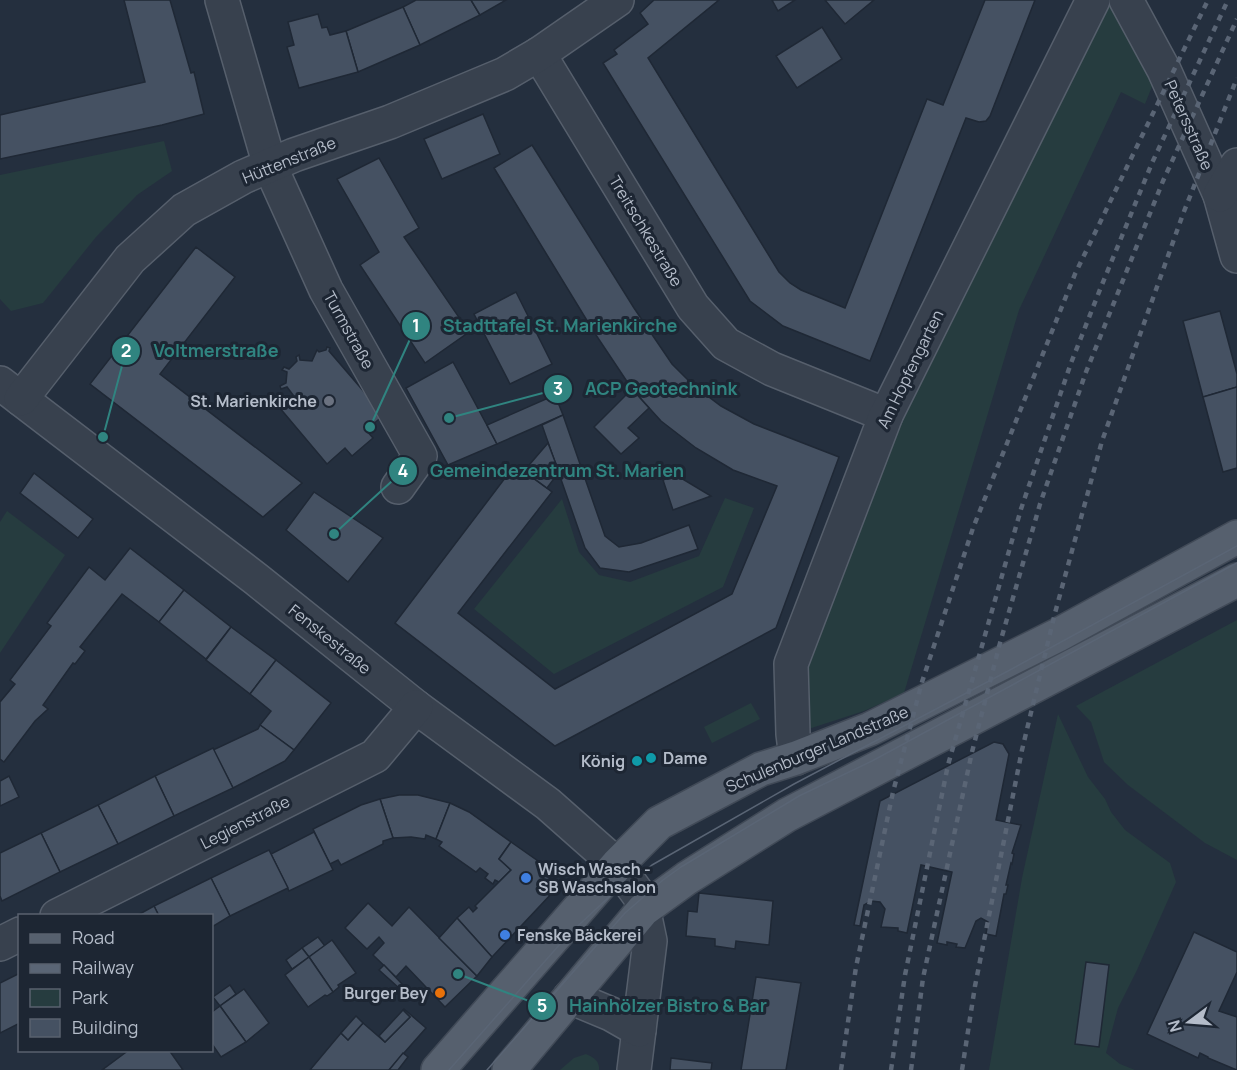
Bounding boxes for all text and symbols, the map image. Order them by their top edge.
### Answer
street label: Petersstraße [1159,77,1219,173]
street label: Hüttenstraße [239,131,339,189]
street label: Treitschkestraße [604,171,688,291]
street label: Turmstraße [319,287,379,373]
street label: Am Hopfengarten [872,306,948,432]
callout: Stadttafel St. Marienkirche [401,308,689,344]
text: 1 [412,313,420,337]
text: Stadttafel St. Marienkirche [443,313,677,337]
callout: Voltmerstraße [111,333,291,369]
text: 2 [121,338,131,362]
text: Voltmerstraße [153,338,279,362]
callout: ACP Geotechnink [543,371,749,407]
text: 3 [553,376,563,400]
text: ACP Geotechnink [585,376,738,400]
place label: St. Marienkirche [190,390,317,412]
marker: St. Marienkirche [322,394,336,408]
callout: Gemeindezentrum St. Marien [388,453,696,489]
text: 4 [398,458,409,482]
text: Gemeindezentrum St. Marien [430,458,684,482]
street label: Fenskestraße [284,599,376,679]
street label: Schulenburger Landstraße [722,701,912,797]
place label: Dame [663,747,708,769]
place label: König [581,750,625,772]
marker: Dame [644,751,658,765]
marker: König [630,754,644,768]
street label: Legienstraße [197,790,293,854]
place label: Wisch Wasch - SB Waschsalon [538,858,656,898]
marker: Wisch Wasch - SB Waschsalon [519,871,533,885]
legend [18,914,213,1052]
place label: Fenske Bäckerei [517,924,641,946]
text: Road [72,925,115,949]
marker: Fenske Bäckerei [498,928,512,942]
text: Railway [72,955,134,979]
place label: Burger Bey [344,982,428,1004]
text: Park [72,985,109,1009]
marker: Burger Bey [433,986,447,1000]
callout: Hainhölzer Bistro & Bar [527,988,778,1024]
north arrow [1159,992,1219,1052]
text: 5 [537,993,547,1017]
text: Hainhölzer Bistro & Bar [569,993,767,1017]
text: Building [72,1015,138,1039]
text: N [1162,1018,1187,1035]

